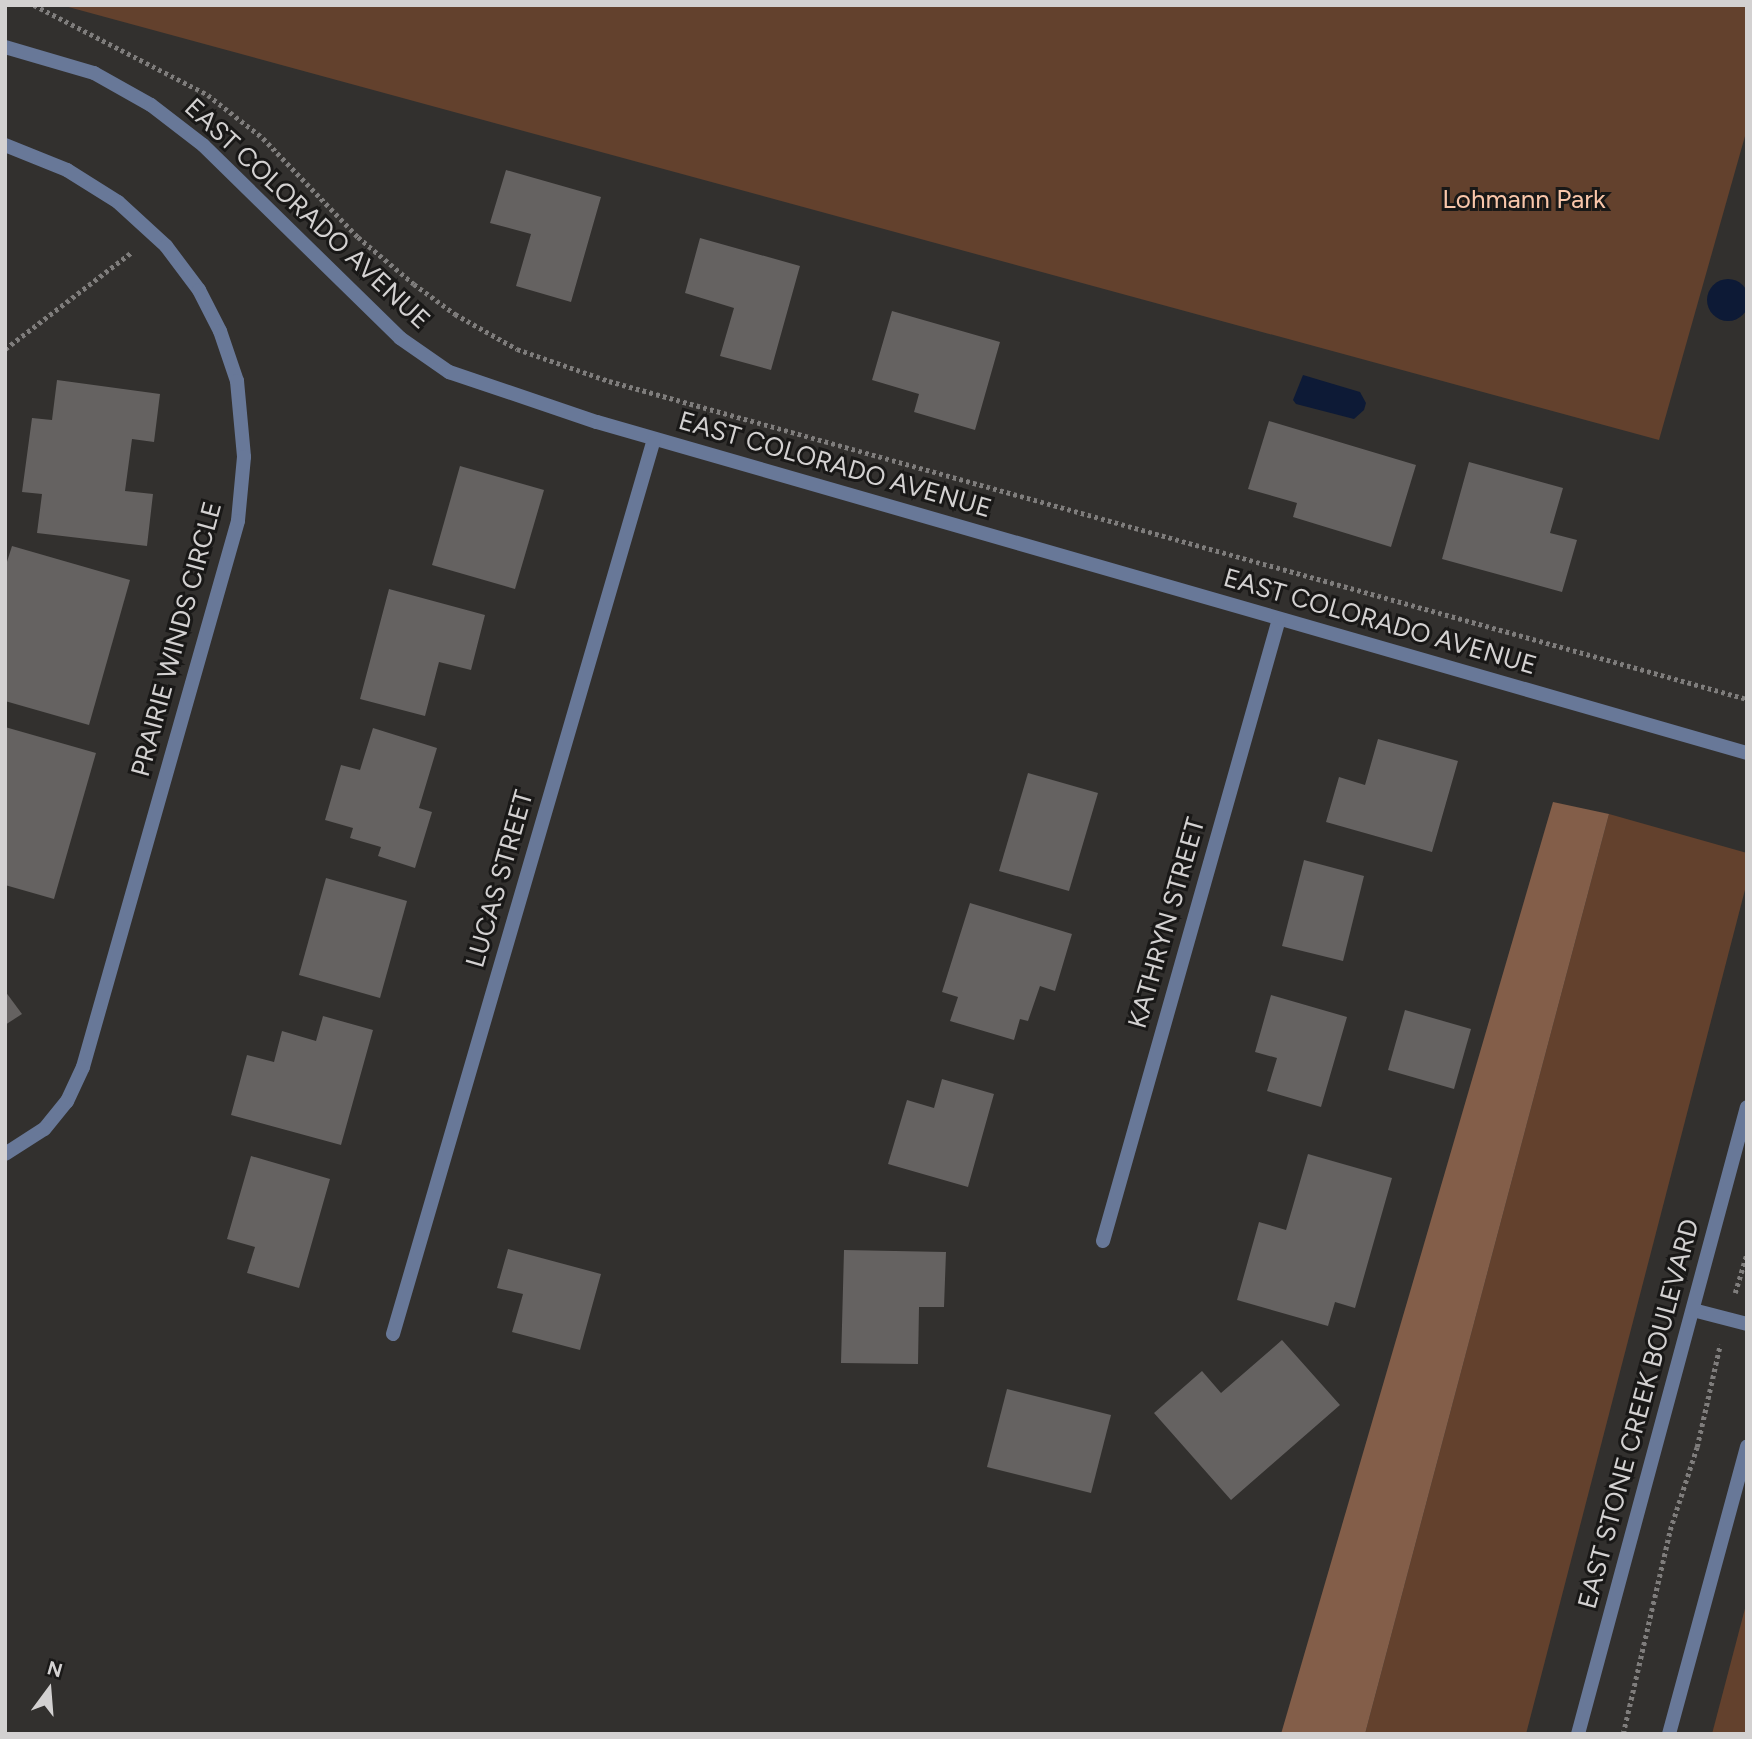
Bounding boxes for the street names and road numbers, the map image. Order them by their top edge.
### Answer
street label: EAST COLORADO AVENUE [178,92,436,336]
street label: EAST COLORADO AVENUE [675,405,995,525]
street label: PRAIRIE WINDS CIRCLE [125,498,229,780]
street label: EAST COLORADO AVENUE [1220,562,1540,682]
street label: LUCAS STREET [460,787,540,971]
street label: KATHRYN STREET [1122,814,1212,1032]
street label: EAST STONE CREEK BOULEVARD [1572,1216,1706,1612]

